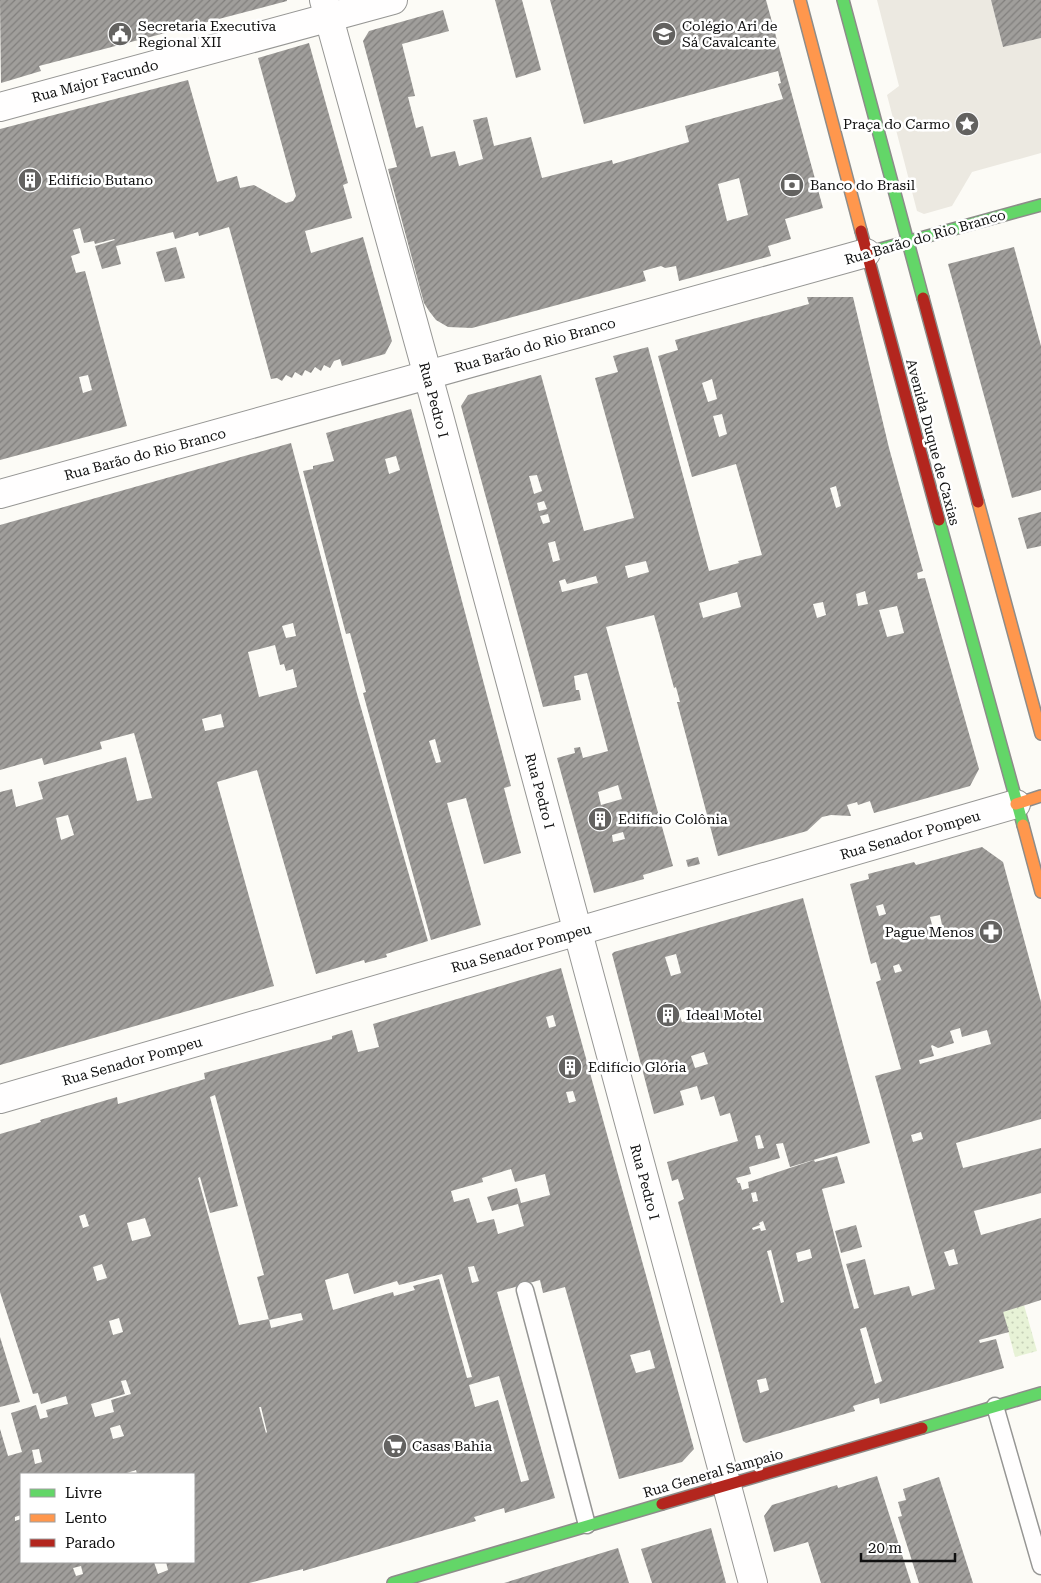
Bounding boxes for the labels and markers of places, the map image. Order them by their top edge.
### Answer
place label: Secretaria Executiva Regional XII [138,18,277,50]
place label: Colégio Ari de Sá Cavalcante [682,18,778,50]
public building icon: Secretaria Executiva Regional XII [107,21,133,47]
school or university icon: Colégio Ari de Sá Cavalcante [651,21,677,47]
place icon: Praça do Carmo [954,111,980,137]
place label: Praça do Carmo [843,116,950,132]
building icon: Edifício Butano [17,167,43,193]
place label: Edifício Butano [48,172,153,188]
bank icon: Banco do Brasil [779,172,805,198]
place label: Banco do Brasil [810,177,916,193]
building icon: Edifício Colônia [587,806,613,832]
place label: Edifício Colônia [618,811,728,827]
pharmacy icon: Pague Menos [978,919,1004,945]
place label: Pague Menos [885,924,974,940]
building icon: Ideal Motel [655,1002,681,1028]
place label: Ideal Motel [686,1007,763,1023]
building icon: Edifício Glória [557,1054,583,1080]
place label: Edifício Glória [588,1059,687,1075]
supermarket icon: Casas Bahia [382,1433,408,1459]
place label: Casas Bahia [412,1438,492,1454]

